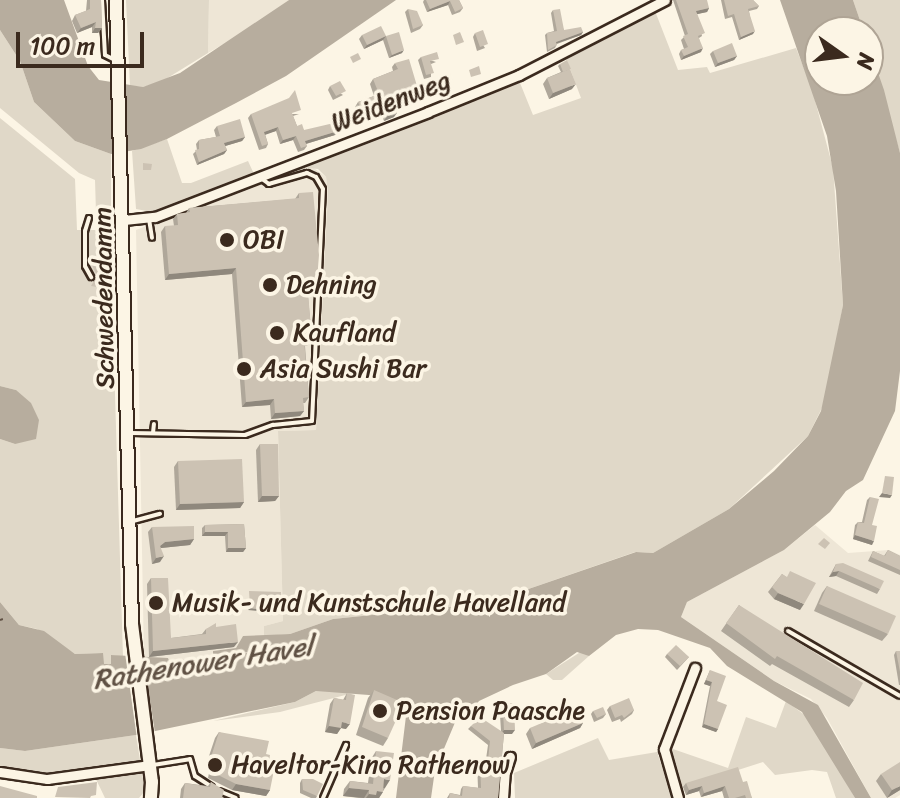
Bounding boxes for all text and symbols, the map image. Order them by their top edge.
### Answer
scale bar [20,16,148,66]
north arrow [804,16,884,96]
text: 100 m [30,25,95,67]
text: N [845,49,887,74]
street label: Weidenweg [327,65,455,139]
street label: Schwedendamm [87,207,121,389]
place label: OBI [243,224,284,256]
marker: OBI [218,231,236,249]
place label: Dehning [286,269,377,301]
marker: Dehning [261,276,279,294]
place label: Kaufland [293,317,396,349]
marker: Kaufland [268,324,286,342]
place label: Asia Sushi Bar [260,353,426,385]
marker: Asia Sushi Bar [235,360,253,378]
place label: Musik- und Kunstschule Havelland [172,587,566,619]
marker: Musik- und Kunstschule Havelland [147,594,165,612]
water label: Rathenower Havel [90,629,316,697]
place label: Pension Paasche [396,695,585,727]
marker: Pension Paasche [371,702,389,720]
place label: Haveltor-Kino Rathenow [231,749,510,781]
marker: Haveltor-Kino Rathenow [206,756,224,774]

